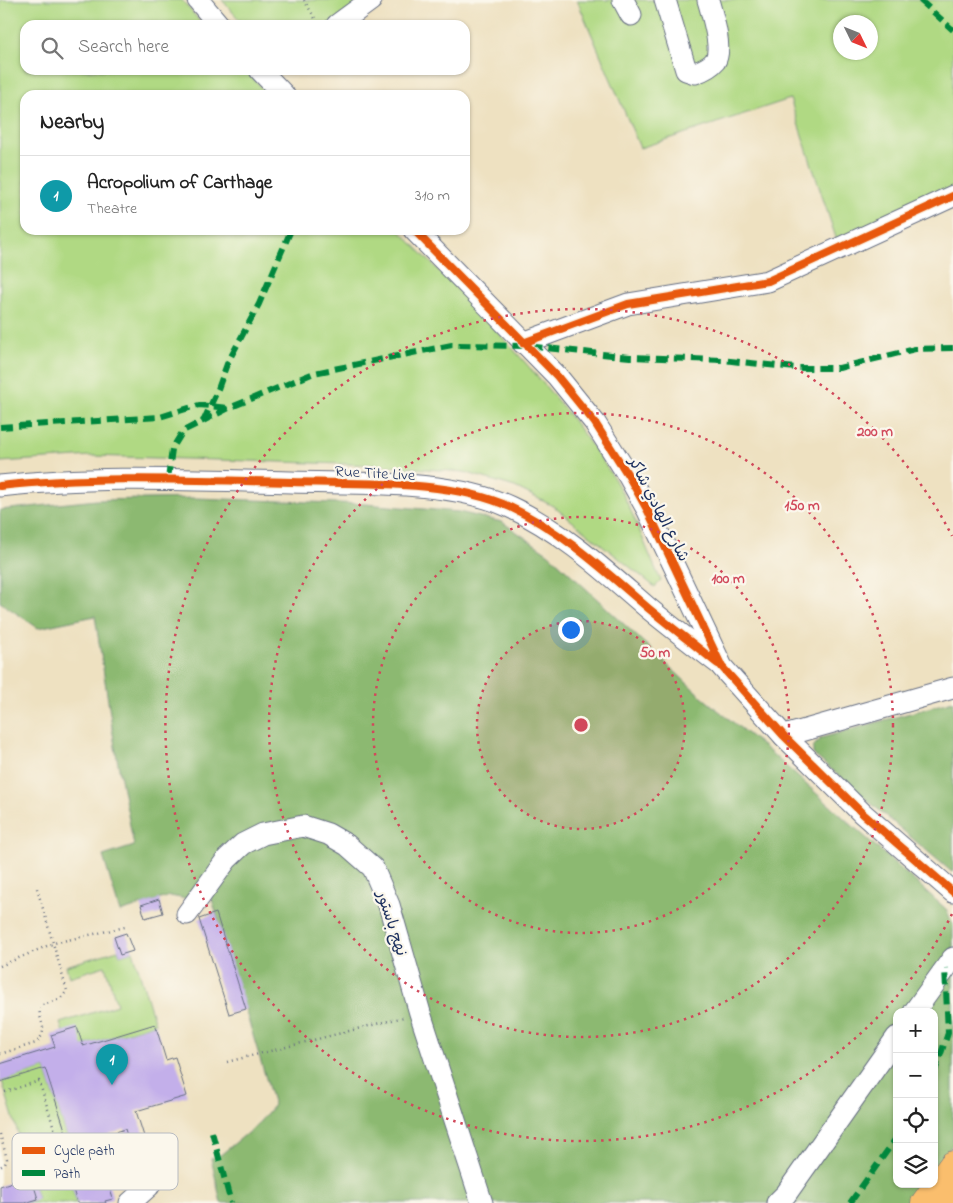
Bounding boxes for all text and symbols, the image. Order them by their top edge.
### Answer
north arrow [833,15,878,60]
search box [20,20,470,75]
icon: search [38,34,66,62]
text: Search here [78,34,169,61]
text: Nearby [40,108,104,138]
text: Acropolium of Carthage [87,170,272,197]
text: 1 [53,184,59,208]
text: 310 m [415,184,450,208]
text: Theatre [87,197,137,221]
text: 200 m [856,421,893,443]
street label: شارع الهادي شاكر [621,452,695,566]
street label: Rue Tite Live [334,460,416,488]
text: 150 m [784,495,820,517]
text: 100 m [711,568,745,590]
your location [558,617,584,643]
text: 50 m [640,642,671,664]
centre of rings [572,716,590,734]
street label: نهج باستور [369,886,413,959]
map controls [893,1008,938,1188]
button: + [893,1008,938,1053]
pin: 1 [96,1044,128,1085]
button: − [893,1053,938,1098]
button: locate [893,1098,938,1143]
legend [12,1133,178,1190]
text: Cycle path [54,1141,115,1163]
button: layers [893,1143,938,1188]
text: Path [54,1164,80,1185]

